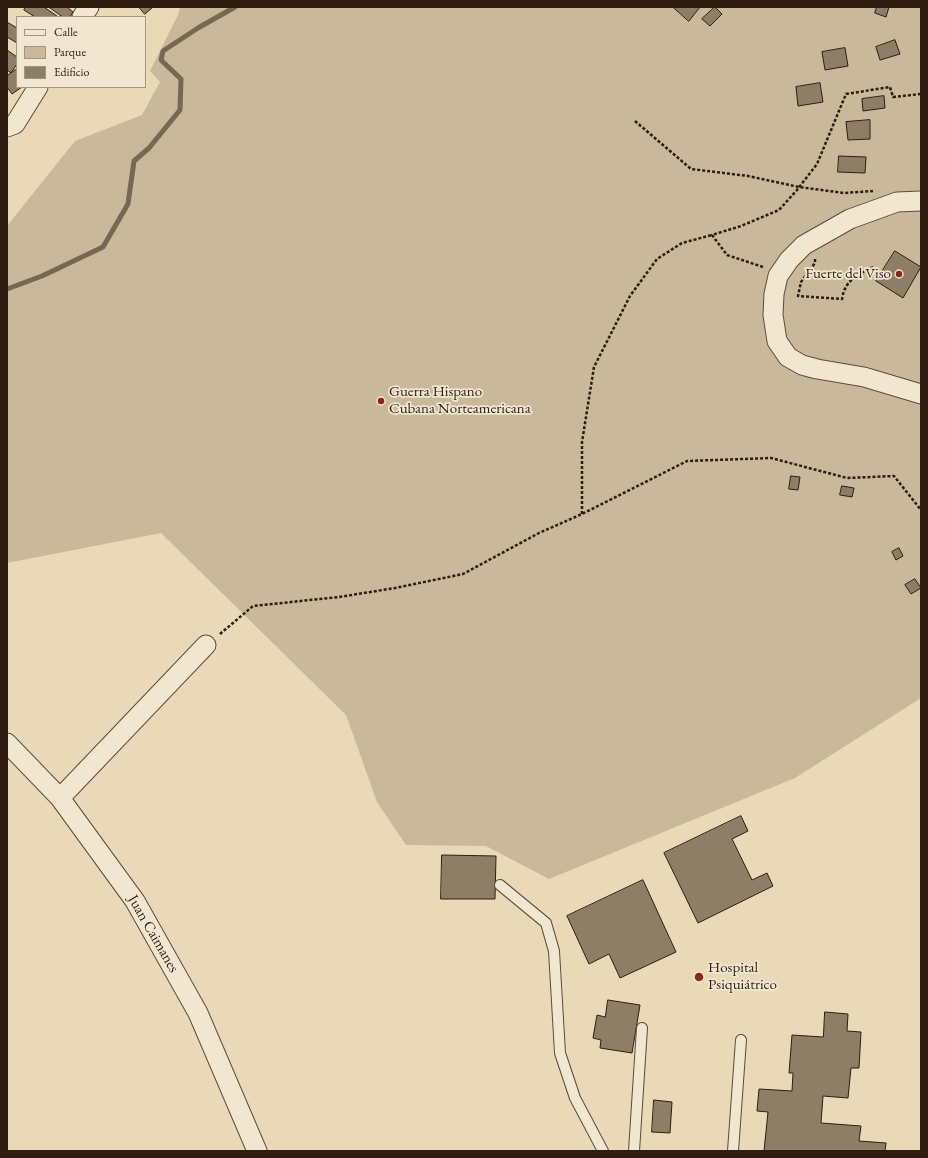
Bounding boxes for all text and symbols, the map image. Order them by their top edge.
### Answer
legend [16,16,146,88]
text: Calle [54,24,78,40]
text: Parque [54,44,86,60]
text: Edificio [54,64,89,80]
place label: Fuerte del Viso [805,265,891,283]
marker: Fuerte del Viso [894,269,904,279]
place label: Guerra Hispano Cubana Norteamericana [389,383,531,418]
marker: Guerra Hispano Cubana Norteamericana [376,396,386,406]
street label: Juan Caimanes [124,892,182,976]
place label: Hospital Psiquiátrico [708,959,777,994]
marker: Hospital Psiquiátrico [693,971,705,983]

